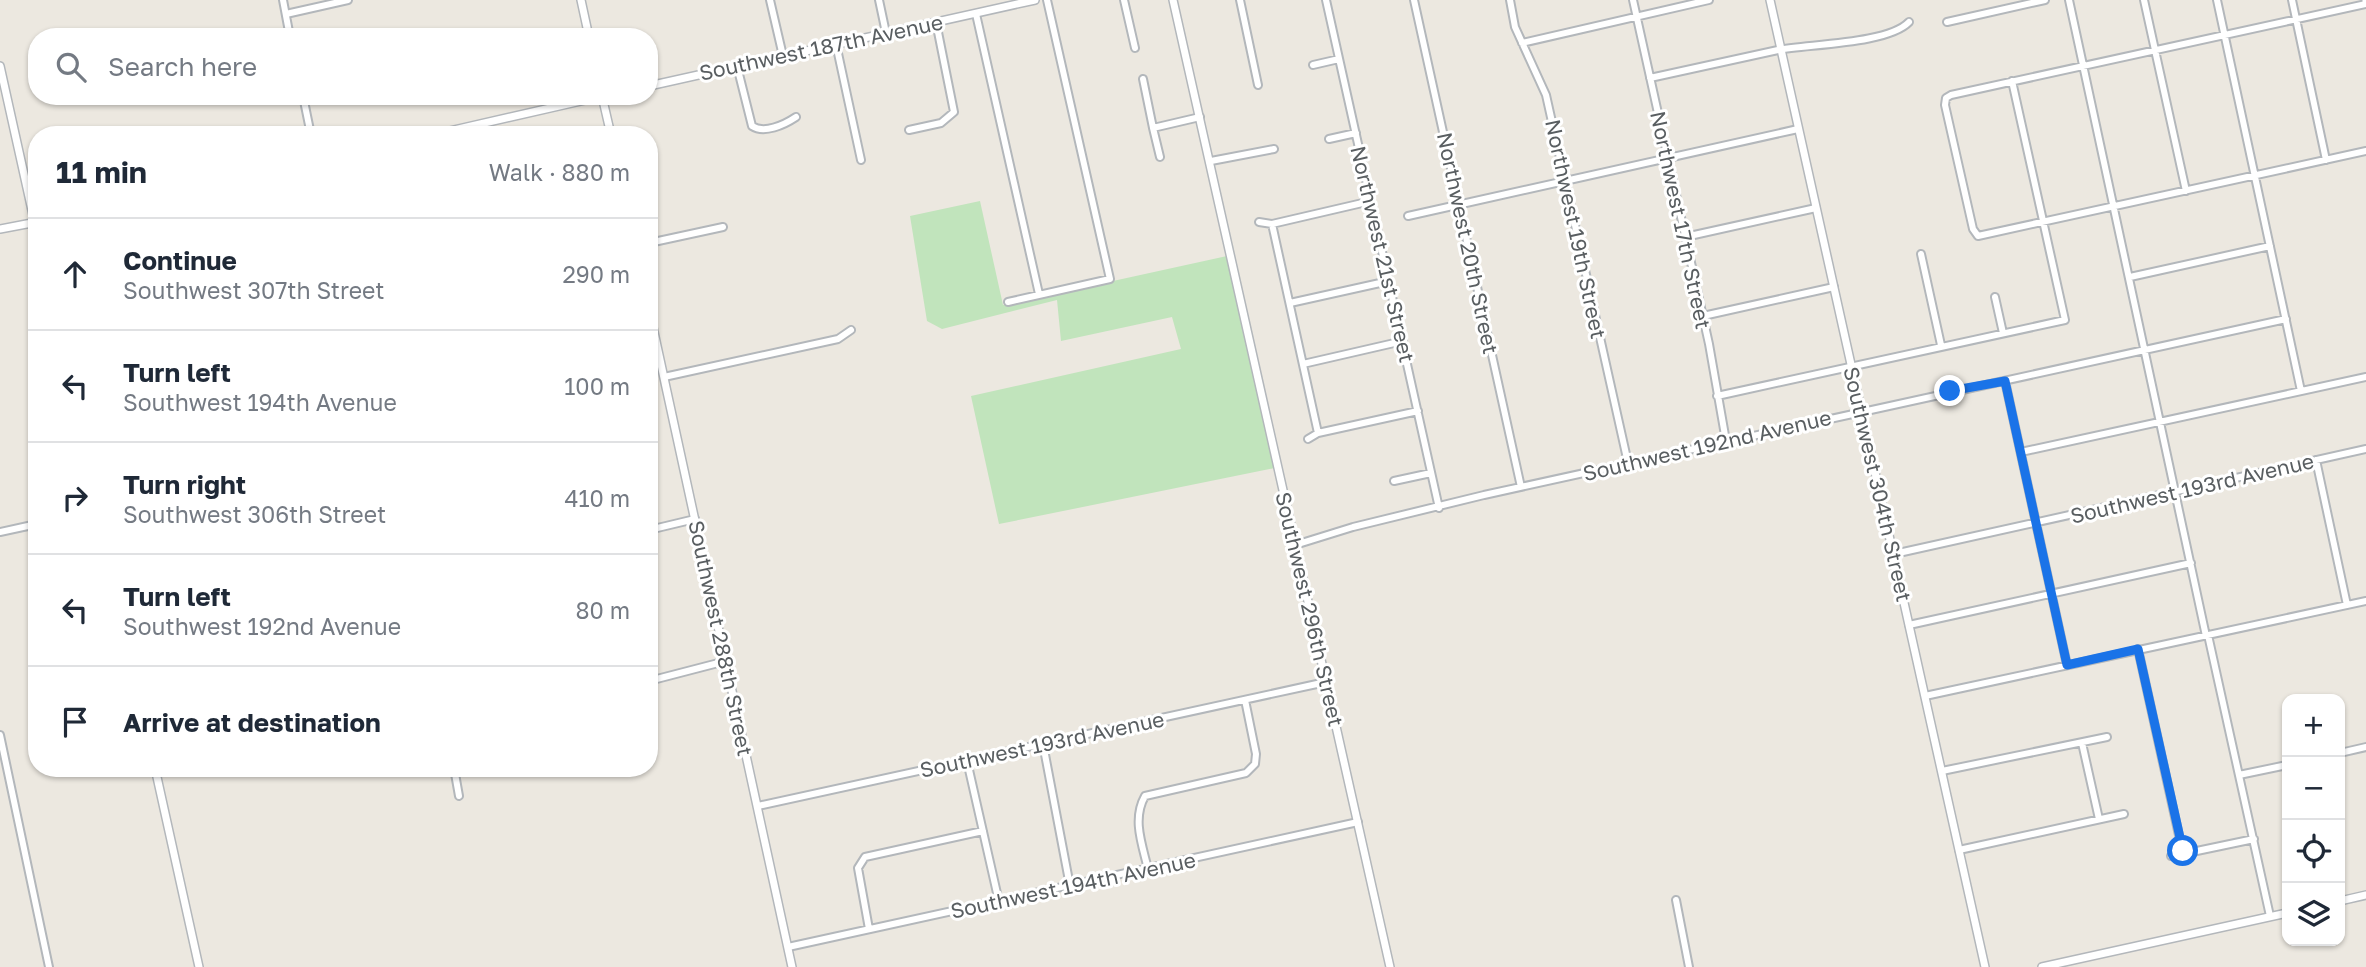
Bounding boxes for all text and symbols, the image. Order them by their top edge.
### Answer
street label: Southwest 187th Avenue [697,8,945,86]
search box [28,28,658,105]
icon: search [52,48,90,86]
text: Search here [108,51,257,82]
street label: Northwest 17th Street [1645,109,1717,331]
street label: Northwest 19th Street [1540,117,1612,341]
street label: Northwest 20th Street [1432,130,1504,356]
street label: Northwest 21st Street [1345,143,1421,365]
text: 11 min [56,154,147,190]
text: Walk · 880 m [489,158,630,186]
text: Continue [123,245,237,276]
icon: ahead [56,255,94,293]
text: 290 m [562,260,630,288]
text: Southwest 307th Street [123,276,385,304]
text: Turn left [123,357,231,388]
street label: Southwest 304th Street [1838,364,1918,604]
icon: left [56,367,94,405]
text: 100 m [564,372,630,400]
route end [1934,375,1965,406]
text: Southwest 194th Avenue [123,388,397,416]
street label: Southwest 192nd Avenue [1580,404,1834,486]
street label: Southwest 193rd Avenue [2068,447,2316,529]
text: Turn right [123,469,246,500]
icon: right [56,479,94,517]
text: 410 m [564,484,630,512]
street label: Southwest 296th Street [1270,489,1350,729]
text: Southwest 306th Street [123,500,386,528]
street label: Southwest 288th Street [683,518,759,758]
text: Turn left [123,581,231,612]
icon: left [56,591,94,629]
text: 80 m [576,596,630,624]
text: Southwest 192nd Avenue [123,612,401,640]
map controls [2282,694,2345,946]
button: + [2282,694,2345,757]
icon: arrive [56,703,94,741]
street label: Southwest 193rd Avenue [917,705,1167,783]
text: Arrive at destination [123,707,381,738]
button: − [2282,757,2345,820]
button: locate [2282,820,2345,883]
route start [2167,835,2198,866]
street label: Southwest 194th Avenue [948,846,1198,924]
button: layers [2282,883,2345,946]

